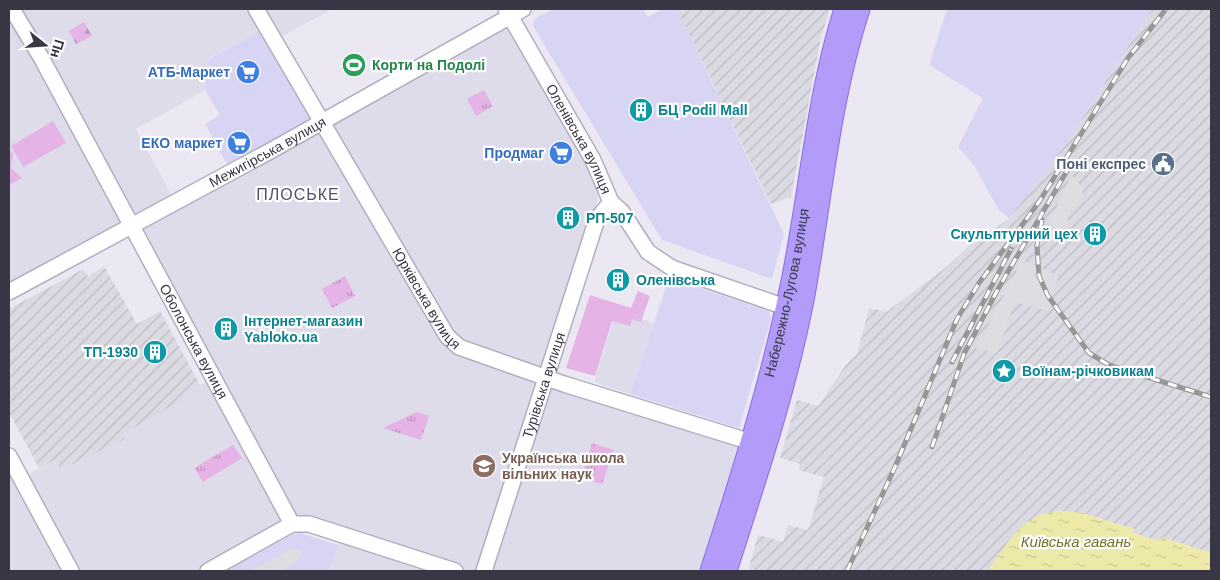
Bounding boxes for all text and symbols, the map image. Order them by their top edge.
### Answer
north arrow [20,20,70,70]
text: Пн [47,38,68,60]
sports icon: Корти на Подолі [341,52,367,78]
place label: Корти на Подолі [372,57,485,73]
supermarket icon: АТБ-Маркет [235,59,261,85]
place label: АТБ-Маркет [148,64,230,80]
street label: Оленівська вулиця [543,81,615,196]
building icon: БЦ Podil Mall [628,97,654,123]
place label: БЦ Podil Mall [658,102,748,118]
street label: Межигірська вулиця [206,113,329,190]
supermarket icon: ЕКО маркет [226,130,252,156]
place label: ЕКО маркет [141,135,222,151]
supermarket icon: Продмаг [548,140,574,166]
place label: Продмаг [484,145,544,161]
public building icon: Поні експрес [1150,151,1176,177]
place label: Поні експрес [1056,156,1146,172]
district label: ПЛОСЬКЕ [256,186,340,203]
building icon: РП-507 [555,205,581,231]
street label: Набережно-Лугова вулиця [761,207,812,379]
place label: РП-507 [586,210,634,226]
building icon: Скульптурний цех [1082,221,1108,247]
place label: Скульптурний цех [950,226,1078,242]
street label: Юрківська вулиця [389,245,464,352]
building icon: Оленівська [605,267,631,293]
place label: Оленівська [636,272,715,288]
street label: Оболонська вулиця [156,281,231,402]
place label: Інтернет-магазин Yabloko.ua [244,313,363,345]
building icon: Інтернет-магазин Yabloko.ua [213,316,239,342]
street label: Турівська вулиця [519,330,568,440]
building icon: ТП-1930 [142,339,168,365]
place label: ТП-1930 [84,344,138,360]
place icon: Воїнам-річковикам [991,358,1017,384]
place label: Воїнам-річковикам [1022,363,1154,379]
place label: Українська школа вільних наук [502,450,625,482]
school or university icon: Українська школа вільних наук [471,453,497,479]
water label: Київська гавань [1021,533,1131,550]

